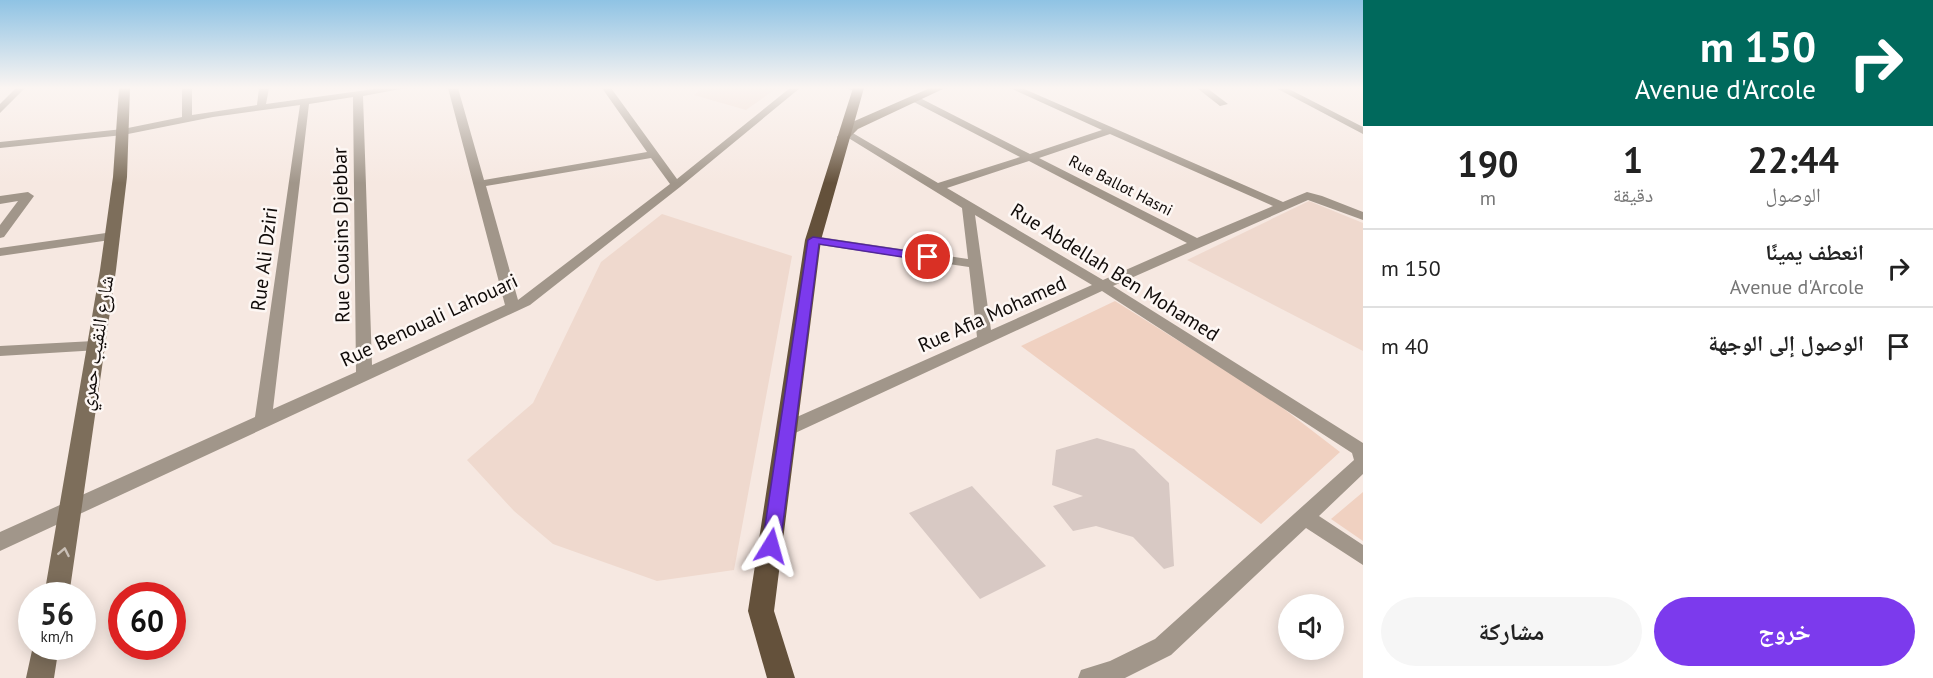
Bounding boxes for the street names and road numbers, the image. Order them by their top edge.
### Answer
street label: Rue Cousins Djebbar [326,147,356,323]
street label: Rue Ballot Hasni [1066,150,1176,220]
street label: Rue Abdellah Ben Mohamed [1006,197,1224,347]
street label: Rue Ali Dziri [245,205,283,313]
street label: Rue Benouali Lahouari [336,267,522,373]
street label: Rue Afia Mohamed [914,270,1070,358]
street label: شارع النقيب حمري [73,274,123,413]

